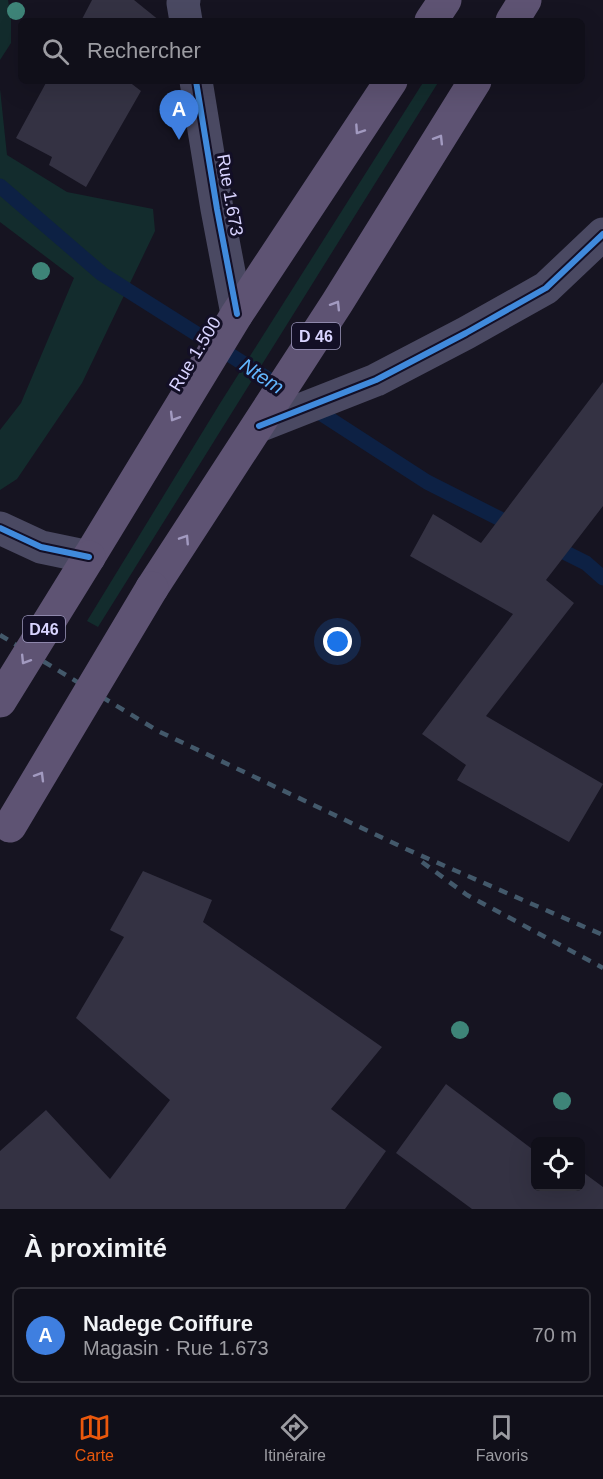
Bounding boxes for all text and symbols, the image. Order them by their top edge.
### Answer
search box [18,18,585,84]
icon: search [39,35,72,68]
text: Rechercher [87,38,201,63]
pin: A [160,90,198,140]
one-way arrow [355,123,366,134]
one-way arrow [432,135,444,145]
street label: Rue 1.673 [213,152,247,238]
one-way arrow [329,300,340,311]
street label: Rue 1.500 [165,313,225,395]
road number: D 46 [292,323,340,349]
water label: Ntem [236,354,288,398]
one-way arrow [169,411,181,421]
one-way arrow [177,534,188,545]
road number: D46 [23,616,65,642]
your location [323,627,352,656]
one-way arrow [22,654,33,665]
one-way arrow [32,772,44,782]
map controls [531,1137,585,1191]
button: locate [531,1137,585,1191]
text: À proximité [24,1233,167,1263]
text: Nadege Coiffure [83,1311,253,1336]
text: A [38,1324,53,1346]
text: 70 m [533,1324,577,1346]
text: Magasin · Rue 1.673 [83,1337,269,1359]
tab: Carte [75,1411,114,1465]
tab: Itinéraire [264,1411,326,1465]
tab: Favoris [476,1411,528,1465]

